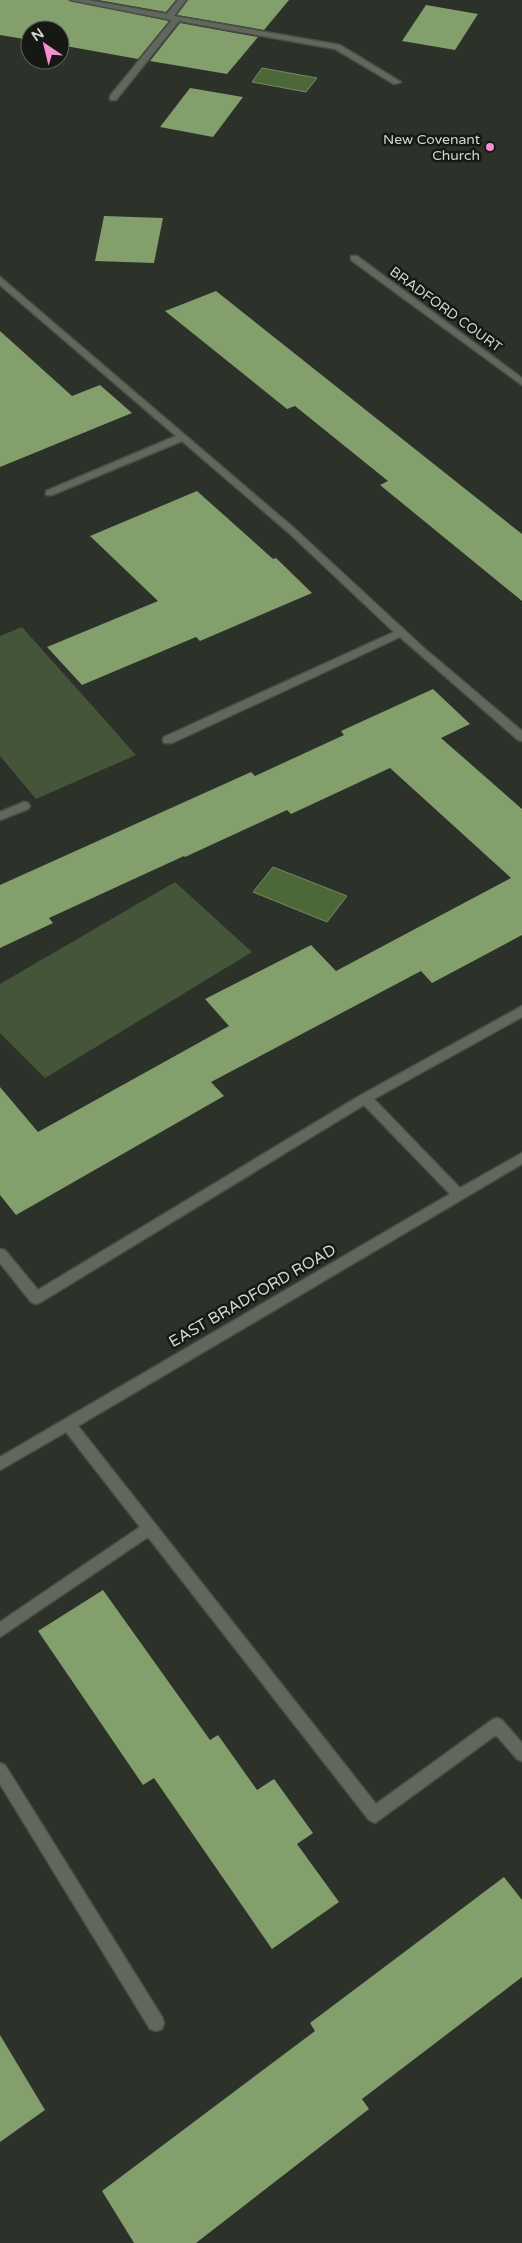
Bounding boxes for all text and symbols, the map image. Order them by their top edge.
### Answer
north arrow [20,20,70,70]
text: N [28,25,47,45]
place label: New Covenant Church [383,131,481,164]
marker: New Covenant Church [484,141,496,153]
street label: BRADFORD COURT [386,263,505,356]
street label: EAST BRADFORD ROAD [165,1240,340,1352]

